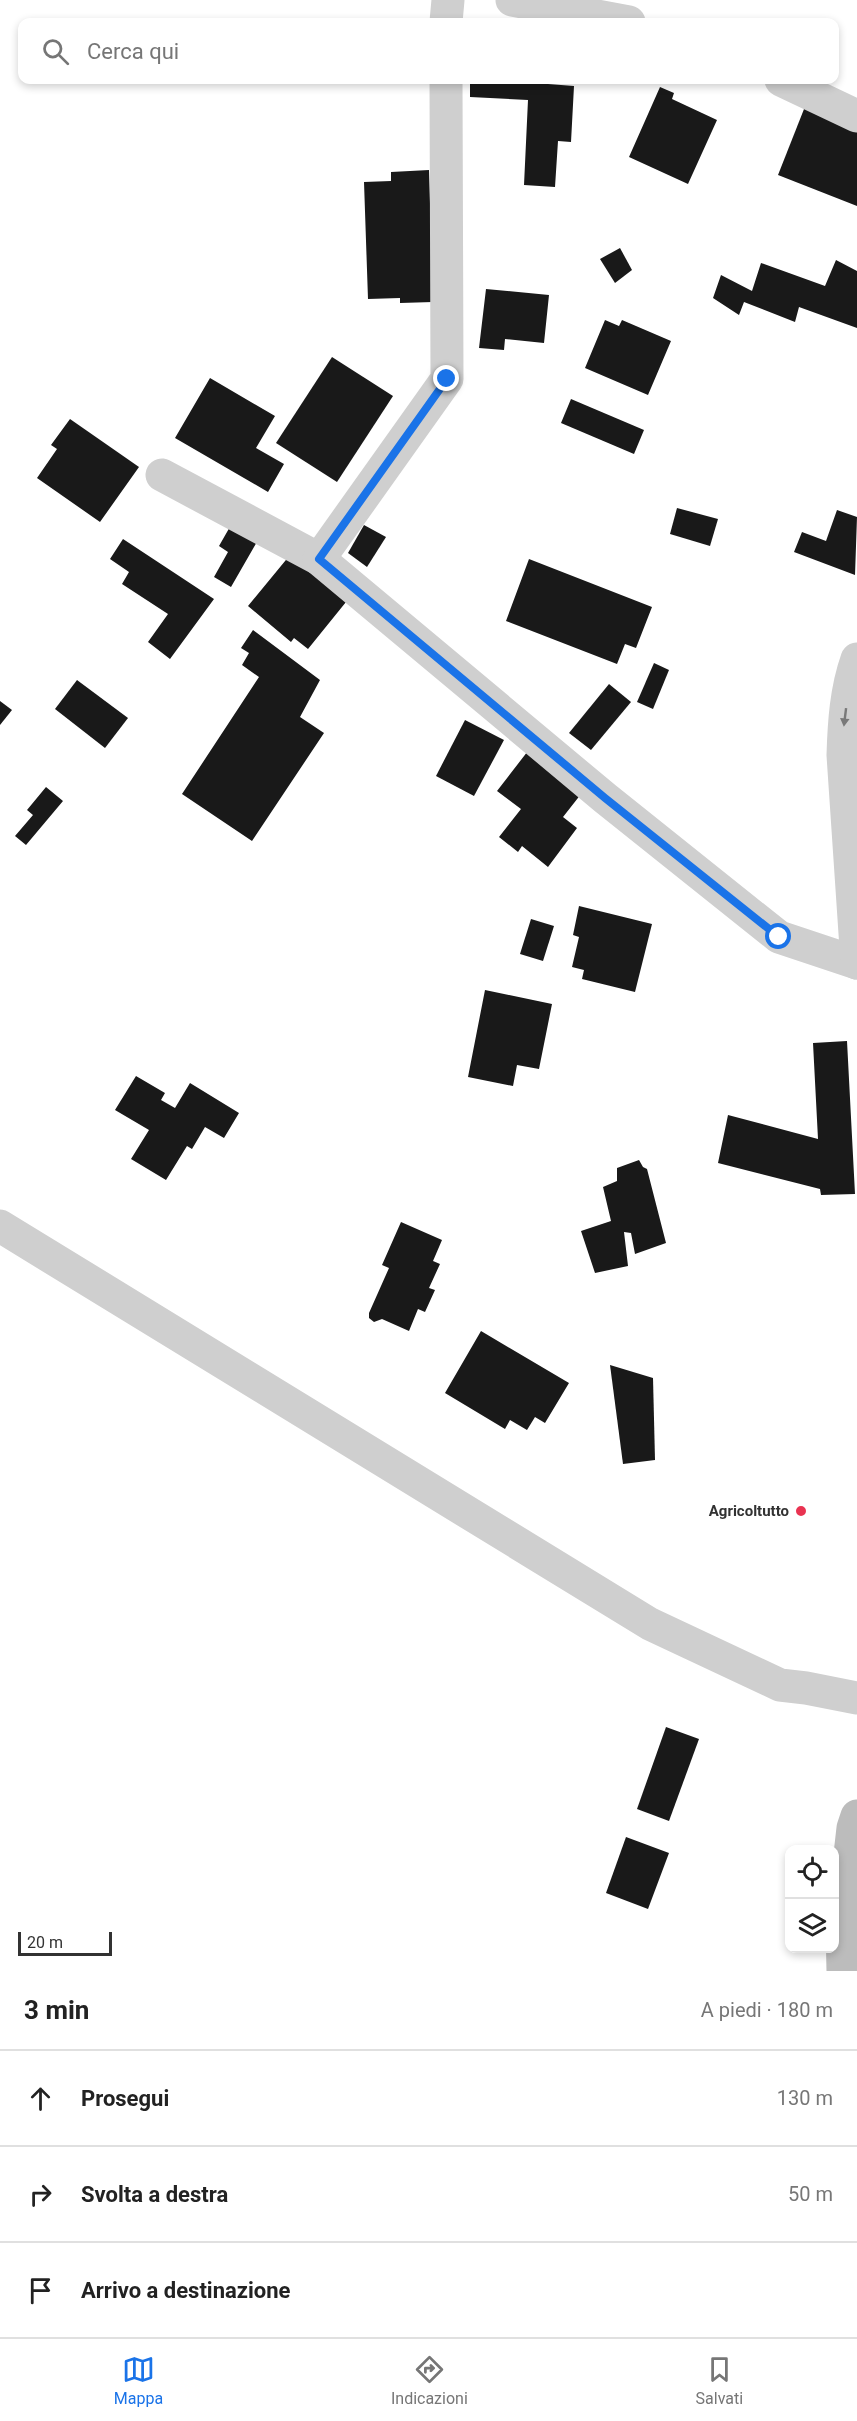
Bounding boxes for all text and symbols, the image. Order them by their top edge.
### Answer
search box [18,18,839,84]
icon: search [39,35,72,68]
text: Cerca qui [87,39,179,64]
route end [433,365,459,391]
one-way arrow [840,707,850,726]
route start [765,923,791,949]
place label: Agricoltutto [709,1502,789,1520]
marker: Agricoltutto [794,1504,808,1518]
map controls [785,1845,839,1953]
button: locate [785,1845,839,1899]
button: layers [785,1899,839,1953]
scale bar [18,1929,112,1956]
text: 20 m [27,1933,63,1952]
text: 3 min [24,1995,89,2025]
text: A piedi · 180 m [701,1998,833,2022]
icon: ahead [24,2082,57,2115]
text: Prosegui [81,2086,169,2111]
text: 130 m [777,2086,833,2110]
icon: right [24,2178,57,2211]
text: Svolta a destra [81,2182,228,2207]
text: 50 m [788,2182,833,2206]
icon: arrive [24,2274,57,2307]
text: Arrivo a destinazione [81,2278,290,2303]
tab: Mappa [114,2353,163,2408]
tab: Indicazioni [391,2353,468,2408]
tab: Salvati [696,2353,743,2408]

